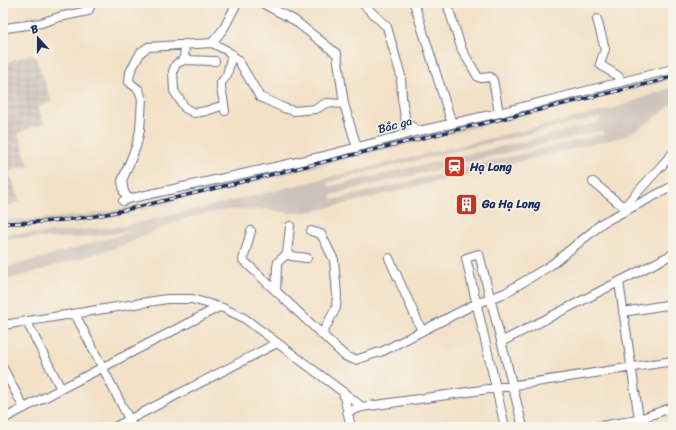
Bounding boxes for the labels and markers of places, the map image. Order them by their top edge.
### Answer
station icon: Hạ Long [441,154,467,180]
place label: Hạ Long [469,156,513,178]
building icon: Ga Hạ Long [453,191,479,217]
place label: Ga Hạ Long [481,193,541,215]

